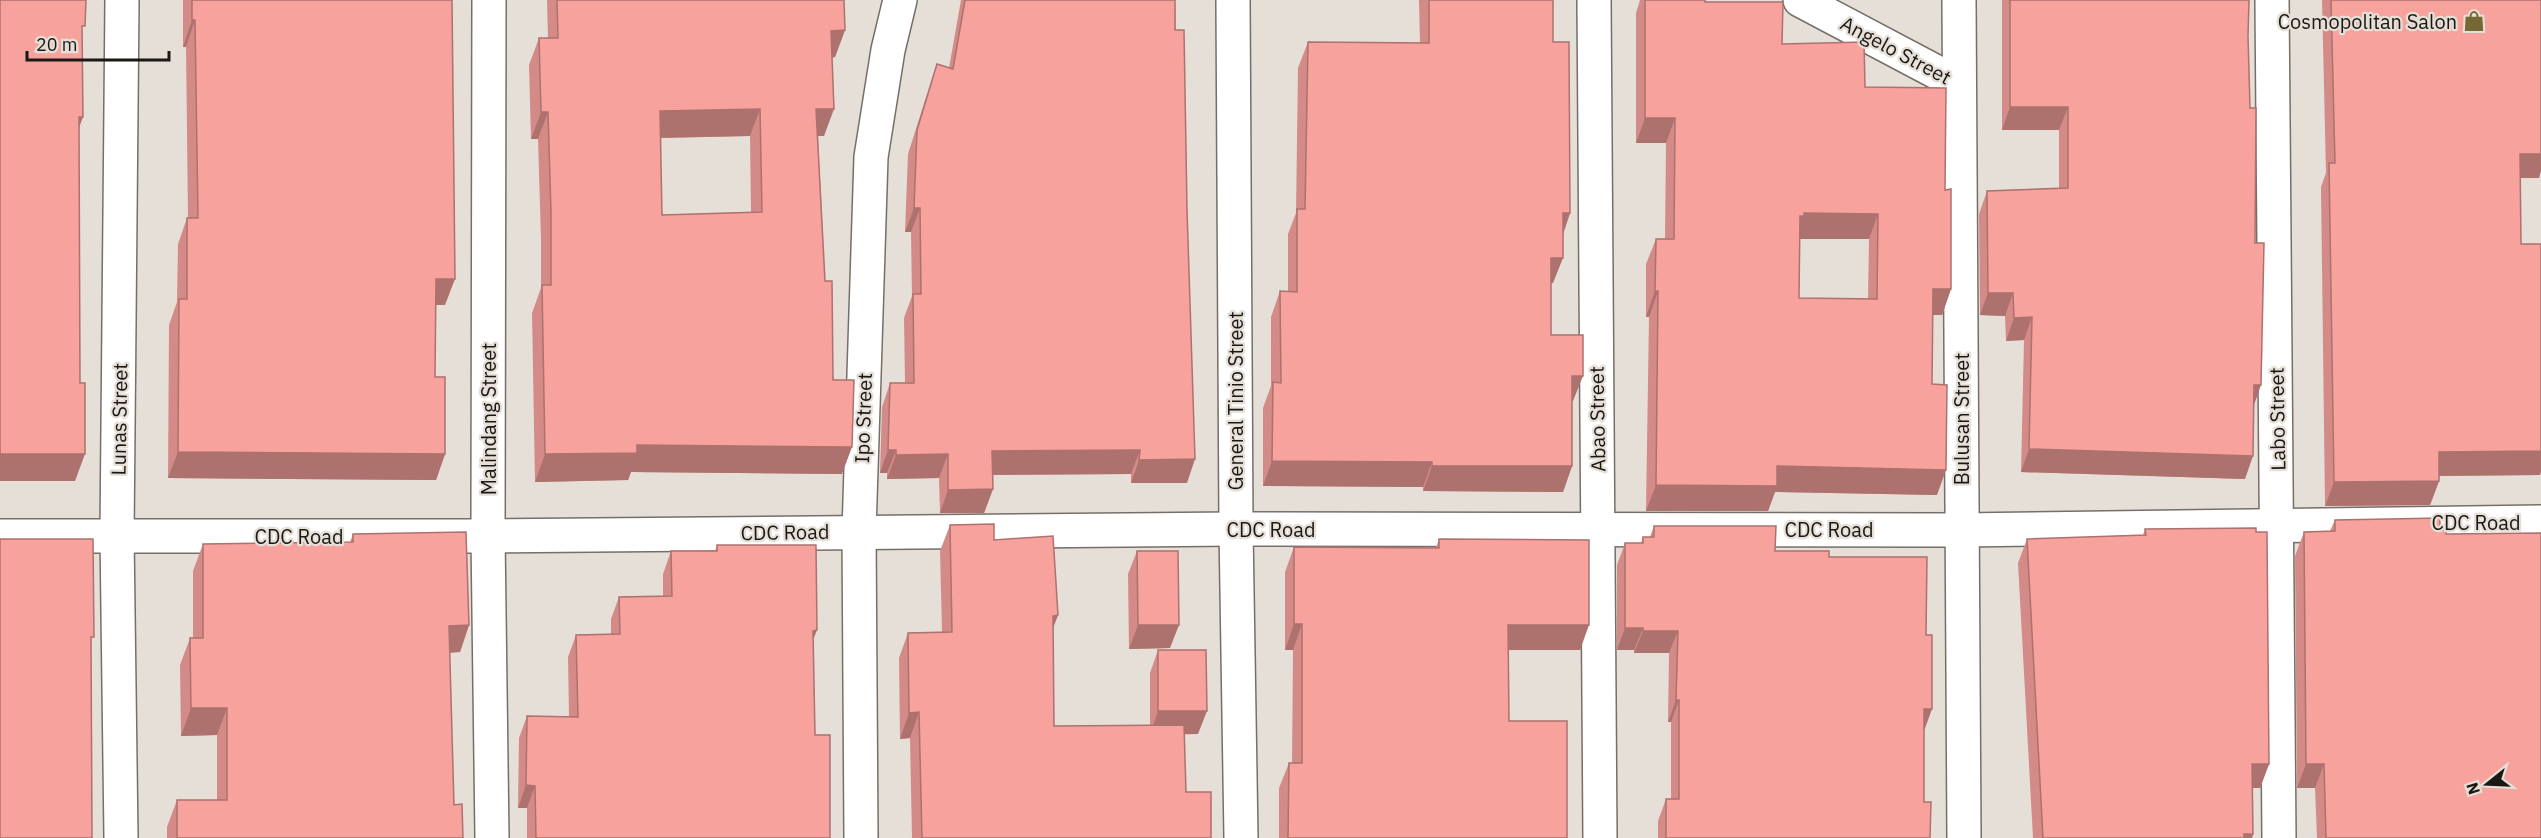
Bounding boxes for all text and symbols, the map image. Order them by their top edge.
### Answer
place label: Cosmopolitan Salon [2278,8,2457,35]
street label: Angelo Street [1836,9,1956,91]
shop icon: Cosmopolitan Salon [2462,9,2486,33]
scale bar [27,24,170,62]
text: 20 m [36,33,78,56]
street label: General Tinio Street [1222,312,1249,490]
street label: Malindang Street [475,343,502,495]
street label: Bulusan Street [1948,353,1975,485]
street label: Lunas Street [105,362,133,476]
street label: Abao Street [1583,366,1611,472]
street label: Labo Street [2263,367,2291,471]
street label: Ipo Street [848,372,878,464]
street label: CDC Road [2432,509,2520,536]
street label: CDC Road [1227,516,1315,543]
street label: CDC Road [1785,516,1873,543]
street label: CDC Road [740,518,830,546]
street label: CDC Road [255,523,343,550]
north arrow [2457,754,2517,814]
text: N [2461,780,2484,797]

